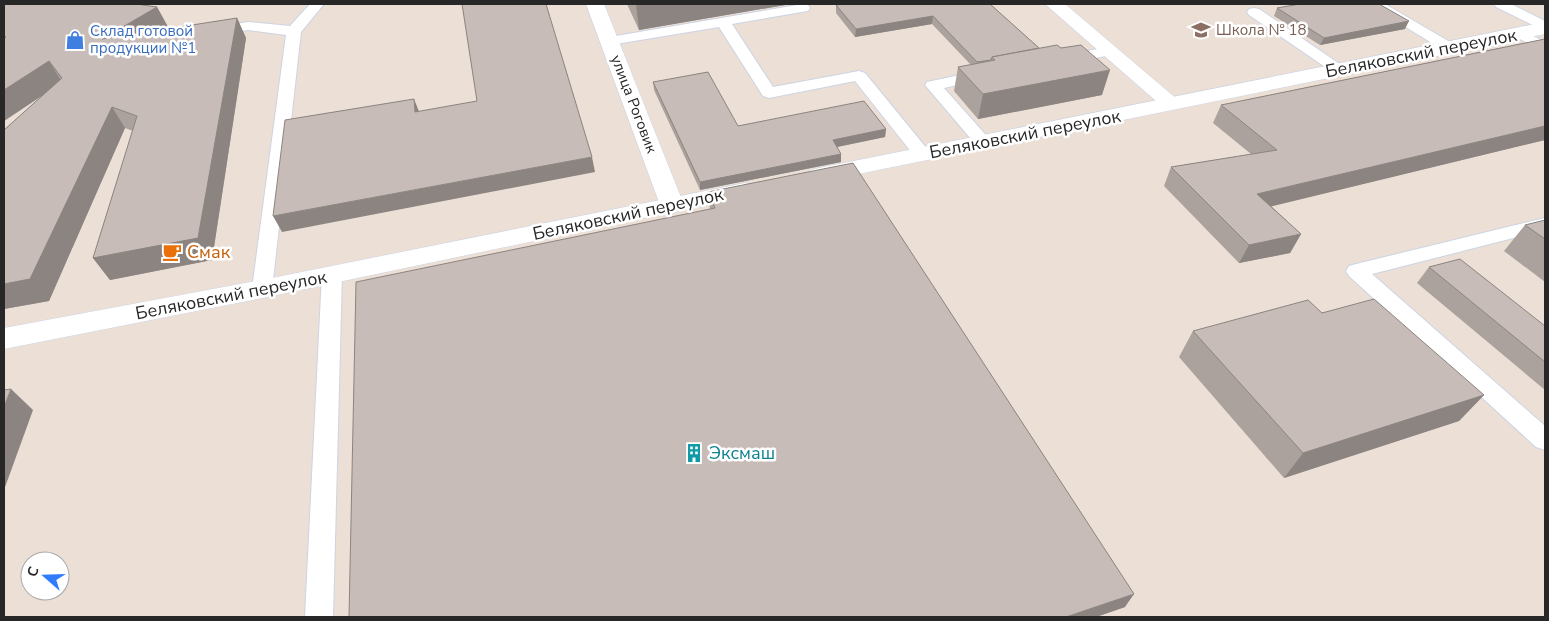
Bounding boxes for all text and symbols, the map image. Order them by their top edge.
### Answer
school or university icon: Школа № 18 [1190,19,1212,41]
place label: Школа № 18 [1216,20,1307,40]
place label: Склад готовой продукции №1 [90,21,196,58]
street label: Беляковский переулок [1323,23,1519,83]
shop icon: Склад готовой продукции №1 [64,29,86,51]
street label: улица Роговик [606,52,662,156]
street label: Беляковский переулок [927,104,1123,164]
street label: Беляковский переулок [530,182,726,246]
place label: Смак [187,240,231,264]
cafe icon: Смак [161,241,183,263]
street label: Беляковский переулок [133,265,329,325]
place label: Эксмаш [709,441,775,465]
building icon: Эксмаш [683,442,705,464]
north arrow [20,551,70,601]
text: С [23,564,44,579]

